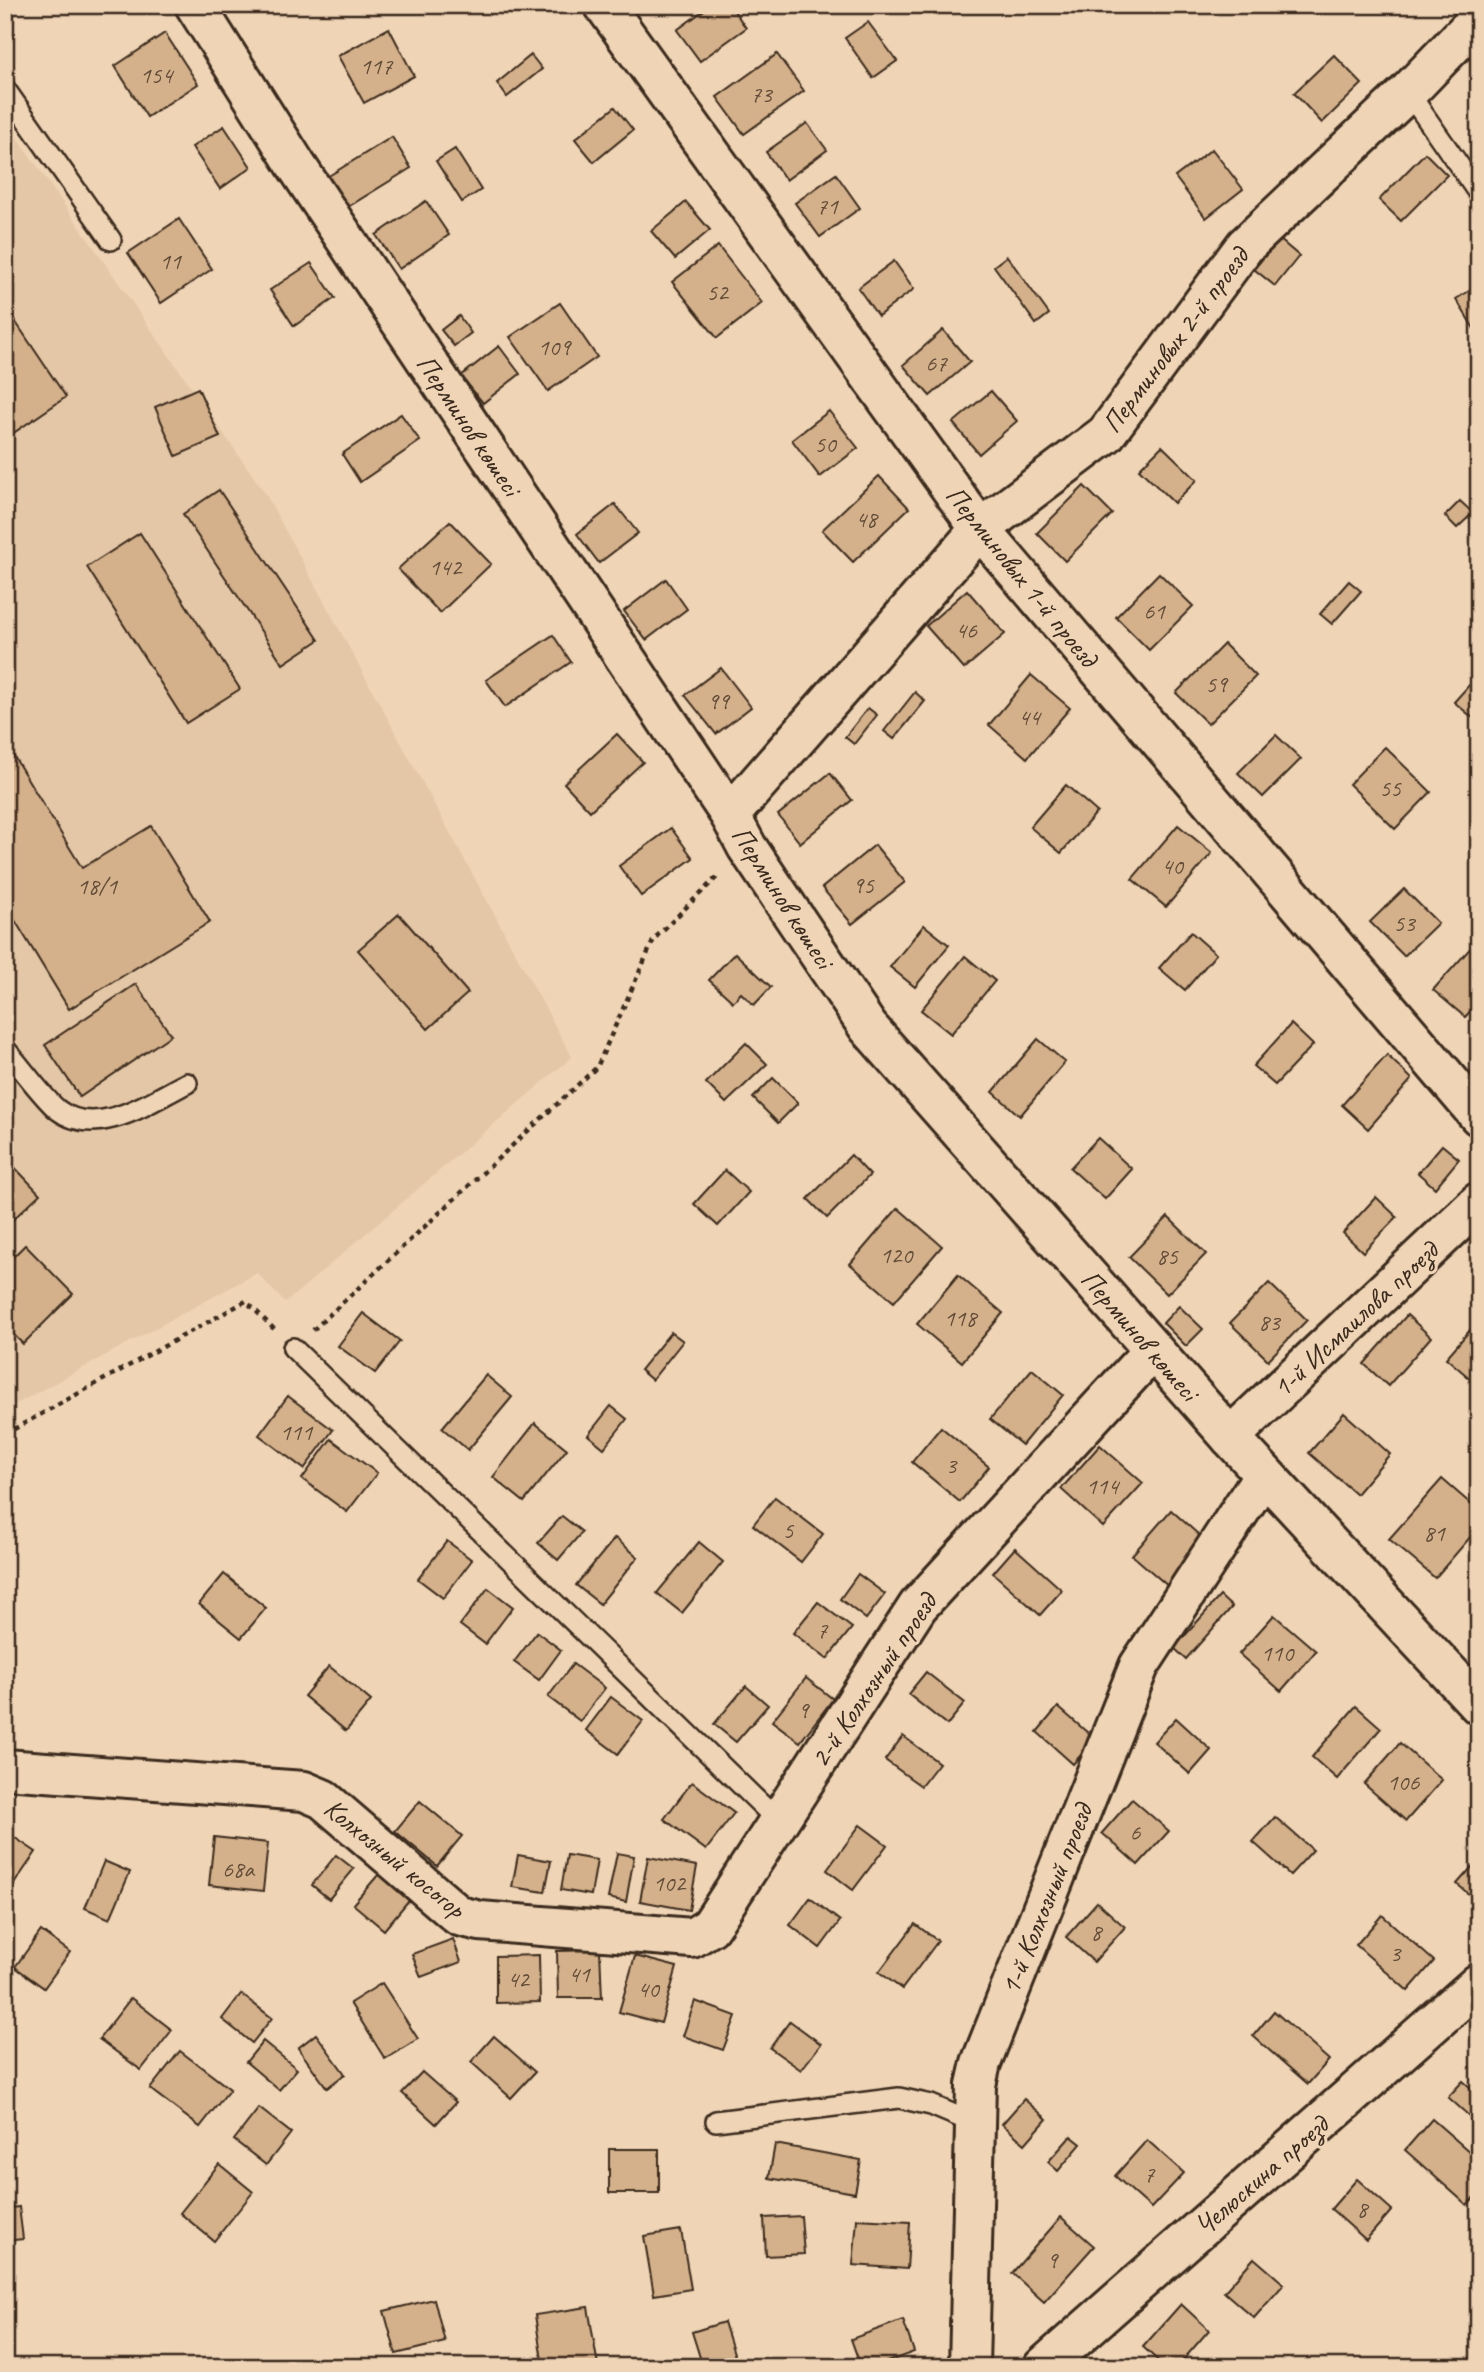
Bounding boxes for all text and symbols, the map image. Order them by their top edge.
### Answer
house number: 117 [360,51,393,81]
house number: 154 [140,60,174,90]
house number: 73 [750,79,774,109]
house number: 71 [816,191,839,221]
street label: Перминовых 2-й проезд [1094,238,1258,440]
house number: 11 [159,246,182,276]
house number: 52 [706,277,730,307]
house number: 109 [538,332,572,362]
street label: Перминов көшесі [409,348,531,505]
house number: 67 [925,348,948,378]
house number: 50 [814,429,838,459]
street label: Перминовых 1-й проезд [938,478,1108,676]
house number: 48 [855,504,879,534]
house number: 142 [429,552,463,582]
house number: 61 [1143,596,1166,626]
house number: 46 [955,615,978,645]
house number: 59 [1205,669,1229,699]
house number: 99 [707,686,731,716]
house number: 44 [1018,702,1042,732]
house number: 55 [1379,773,1402,803]
street label: Перминов көшесі [724,819,844,978]
house number: 40 [1161,851,1185,881]
house number: 95 [852,870,875,900]
house number: 18/1 [77,871,118,901]
house number: 53 [1393,908,1417,938]
street label: 1-й Исмаилова проезд [1265,1231,1448,1405]
house number: 120 [880,1240,914,1270]
house number: 85 [1156,1241,1179,1271]
street label: Перминов көшесі [1073,1262,1209,1411]
house number: 118 [944,1303,978,1333]
house number: 83 [1258,1307,1282,1337]
house number: 111 [280,1417,313,1447]
house number: 3 [946,1450,959,1480]
house number: 114 [1086,1471,1120,1501]
house number: 5 [783,1515,795,1545]
house number: 81 [1423,1518,1446,1548]
street label: 2-й Колхозный проезд [802,1584,946,1774]
house number: 7 [817,1615,829,1645]
house number: 110 [1261,1638,1295,1668]
house number: 9 [798,1695,811,1725]
house number: 106 [1387,1767,1420,1797]
street label: Колхозный косогор [317,1790,474,1926]
street label: 1-й Колхозный проезд [992,1796,1101,1999]
house number: 6 [1130,1817,1142,1847]
house number: 68а [222,1854,256,1884]
house number: 102 [653,1868,687,1898]
house number: 8 [1091,1917,1104,1947]
house number: 3 [1390,1938,1403,1968]
house number: 41 [568,1959,591,1989]
house number: 42 [507,1964,531,1994]
house number: 40 [637,1974,661,2004]
street label: Челюскина проезд [1187,2105,1338,2243]
house number: 7 [1144,2159,1156,2189]
house number: 8 [1357,2194,1370,2224]
house number: 9 [1047,2245,1060,2275]

